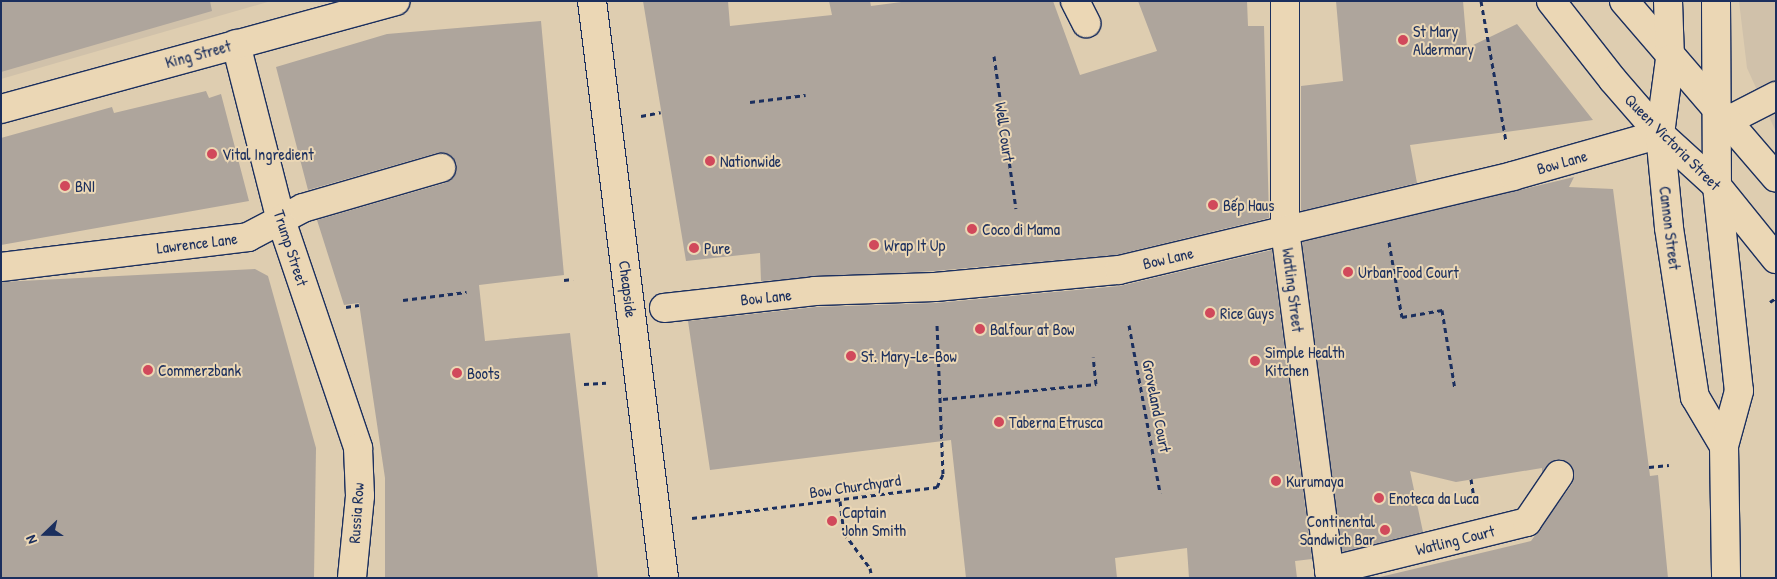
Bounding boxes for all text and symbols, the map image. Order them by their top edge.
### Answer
place label: St Mary Aldermary [1413,21,1474,59]
marker: St Mary Aldermary [1397,34,1409,46]
street label: King Street [163,36,233,72]
street label: Queen Victoria Street [1621,90,1725,194]
street label: Well Court [991,101,1019,163]
place label: Vital Ingredient [222,144,314,164]
street label: Bow Lane [1535,146,1589,178]
marker: Vital Ingredient [206,148,218,160]
place label: Nationwide [720,151,781,171]
marker: Nationwide [704,155,716,167]
place label: BNI [75,176,95,196]
marker: BNI [59,180,71,192]
street label: Cannon Street [1655,185,1685,271]
place label: Bếp Haus [1223,195,1274,215]
marker: Bếp Haus [1207,199,1219,211]
street label: Trump Street [270,208,312,288]
place label: Coco di Mama [982,219,1060,239]
marker: Coco di Mama [966,223,978,235]
street label: Lawrence Lane [155,229,239,257]
place label: Wrap It Up [884,235,945,255]
place label: Pure [704,238,731,258]
marker: Wrap It Up [868,239,880,251]
marker: Pure [688,242,700,254]
street label: Bow Lane [1141,243,1195,273]
street label: Watling Street [1278,247,1308,333]
street label: Cheapside [615,259,641,319]
place label: Urban Food Court [1358,262,1459,282]
marker: Urban Food Court [1342,266,1354,278]
street label: Bow Lane [739,285,793,309]
place label: Rice Guys [1220,303,1274,323]
marker: Rice Guys [1204,307,1216,319]
place label: Balfour at Bow [990,319,1074,339]
marker: Balfour at Bow [974,323,986,335]
place label: Simple Health Kitchen [1265,342,1345,380]
place label: St. Mary-Le-Bow [861,346,957,366]
marker: St. Mary-Le-Bow [845,350,857,362]
marker: Simple Health Kitchen [1249,355,1261,367]
street label: Groveland Court [1139,358,1175,454]
place label: Commerzbank [158,360,241,380]
place label: Boots [467,363,500,383]
marker: Commerzbank [142,364,154,376]
marker: Boots [451,367,463,379]
place label: Taberna Etrusca [1009,412,1103,432]
marker: Taberna Etrusca [993,416,1005,428]
street label: Bow Churchyard [808,470,902,502]
place label: Kurumaya [1286,471,1344,491]
marker: Kurumaya [1270,475,1282,487]
street label: Russia Row [344,482,368,544]
place label: Enoteca da Luca [1389,488,1479,508]
marker: Enoteca da Luca [1373,492,1385,504]
place label: Captain John Smith [842,502,906,540]
north arrow [20,509,70,559]
place label: Continental Sandwich Bar [1300,511,1375,549]
marker: Captain John Smith [826,515,838,527]
street label: Watling Court [1413,521,1497,559]
marker: Continental Sandwich Bar [1379,524,1391,536]
text: N [20,533,41,547]

